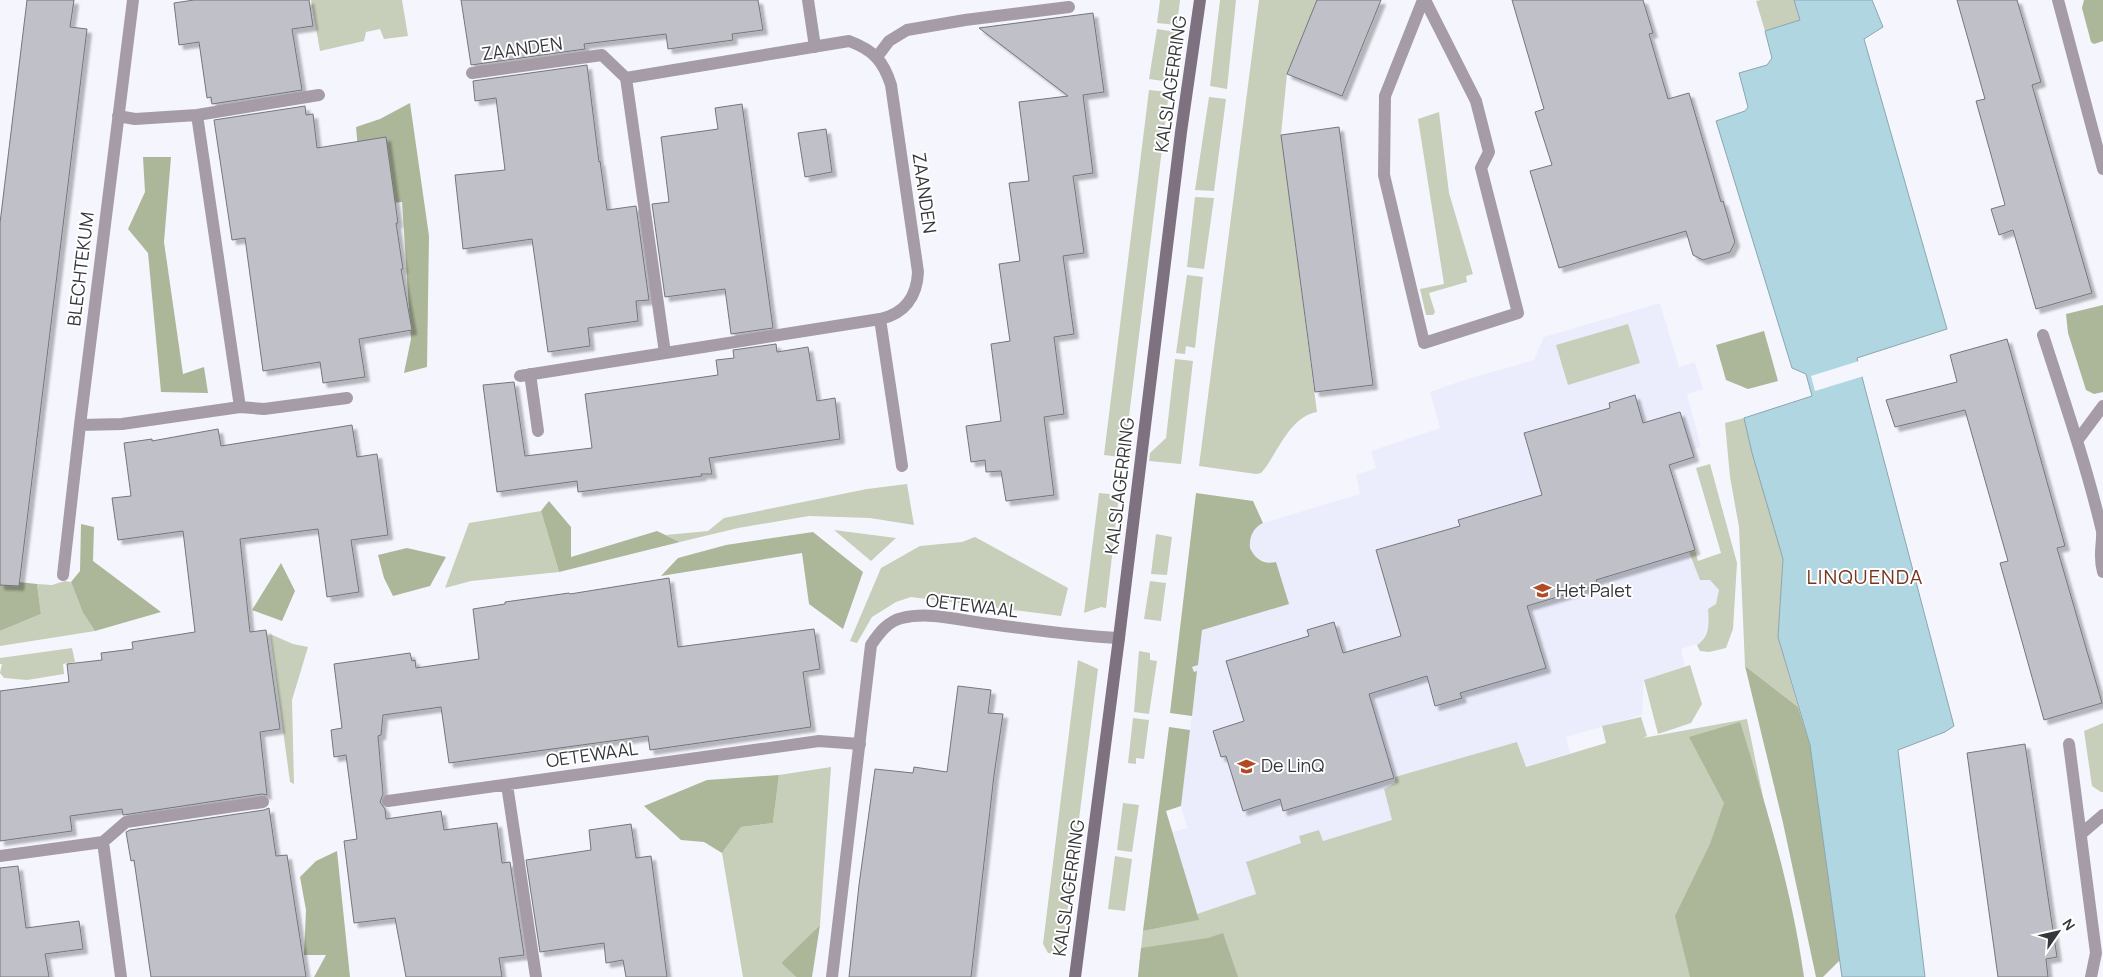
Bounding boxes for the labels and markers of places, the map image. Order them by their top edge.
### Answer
place label: Het Palet [1556,578,1632,602]
school or university icon: Het Palet [1532,581,1552,601]
place label: De LinQ [1261,753,1324,777]
school or university icon: De LinQ [1237,756,1257,776]

